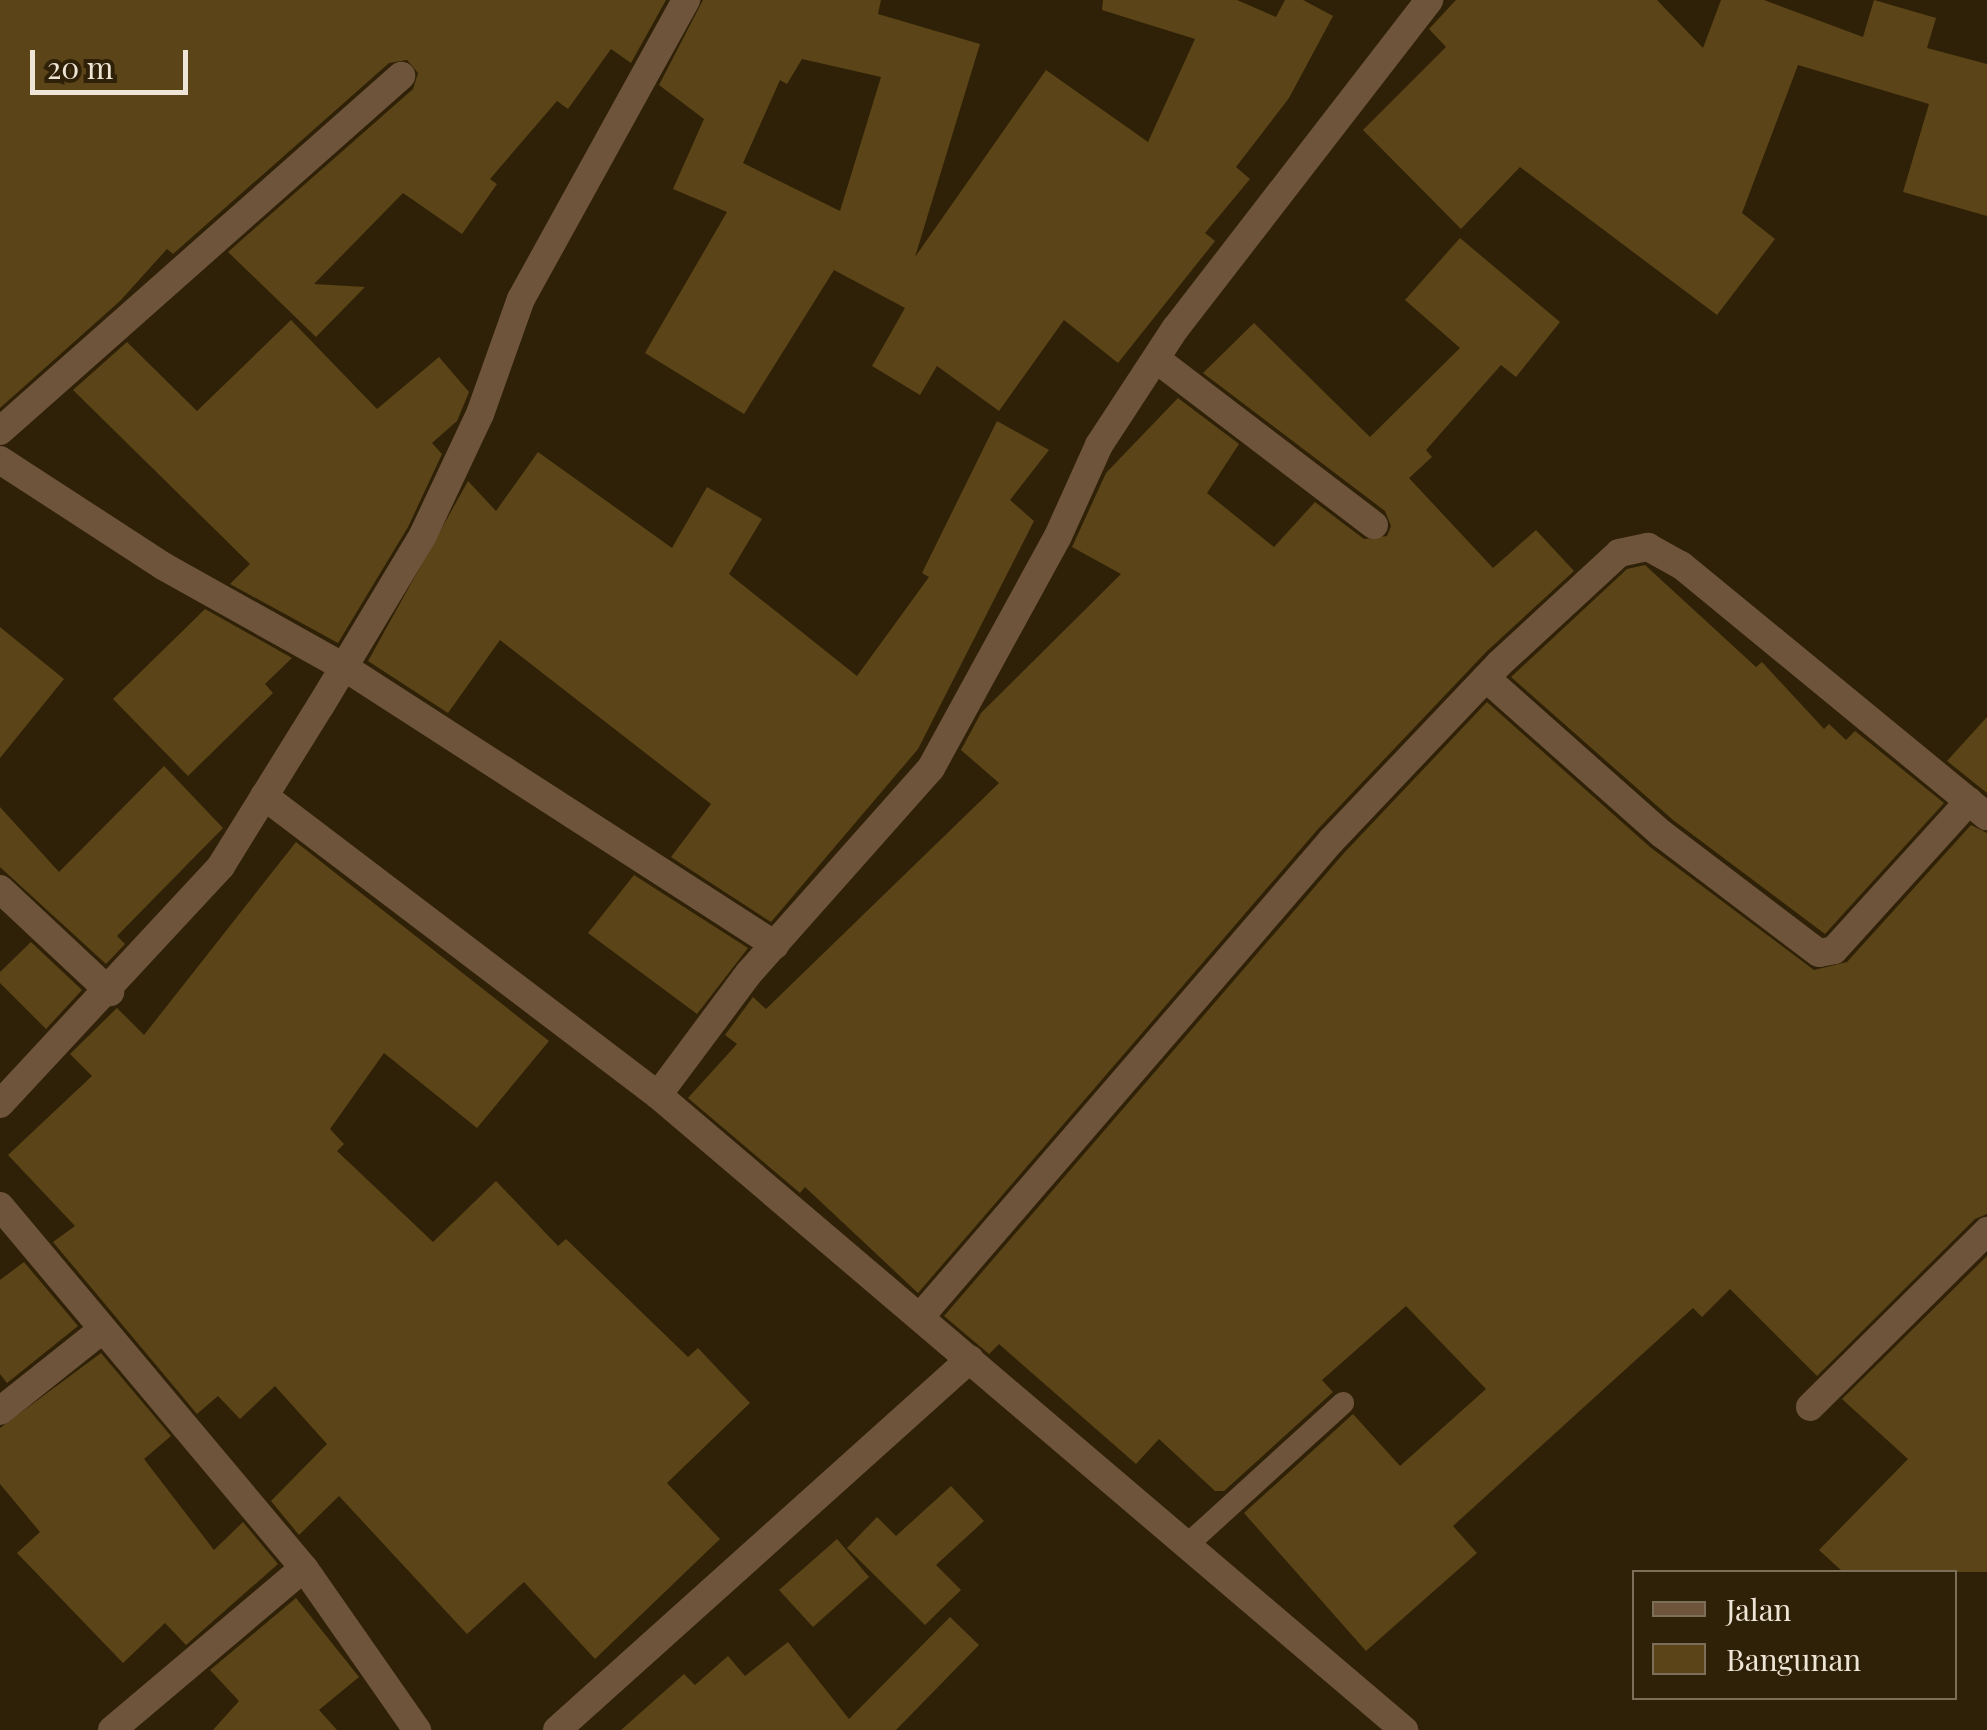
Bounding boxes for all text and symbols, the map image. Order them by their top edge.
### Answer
scale bar [35,30,192,92]
text: 20 m [47,47,113,87]
legend [1632,1570,1957,1700]
text: Jalan [1726,1589,1792,1629]
text: Bangunan [1726,1639,1861,1679]

